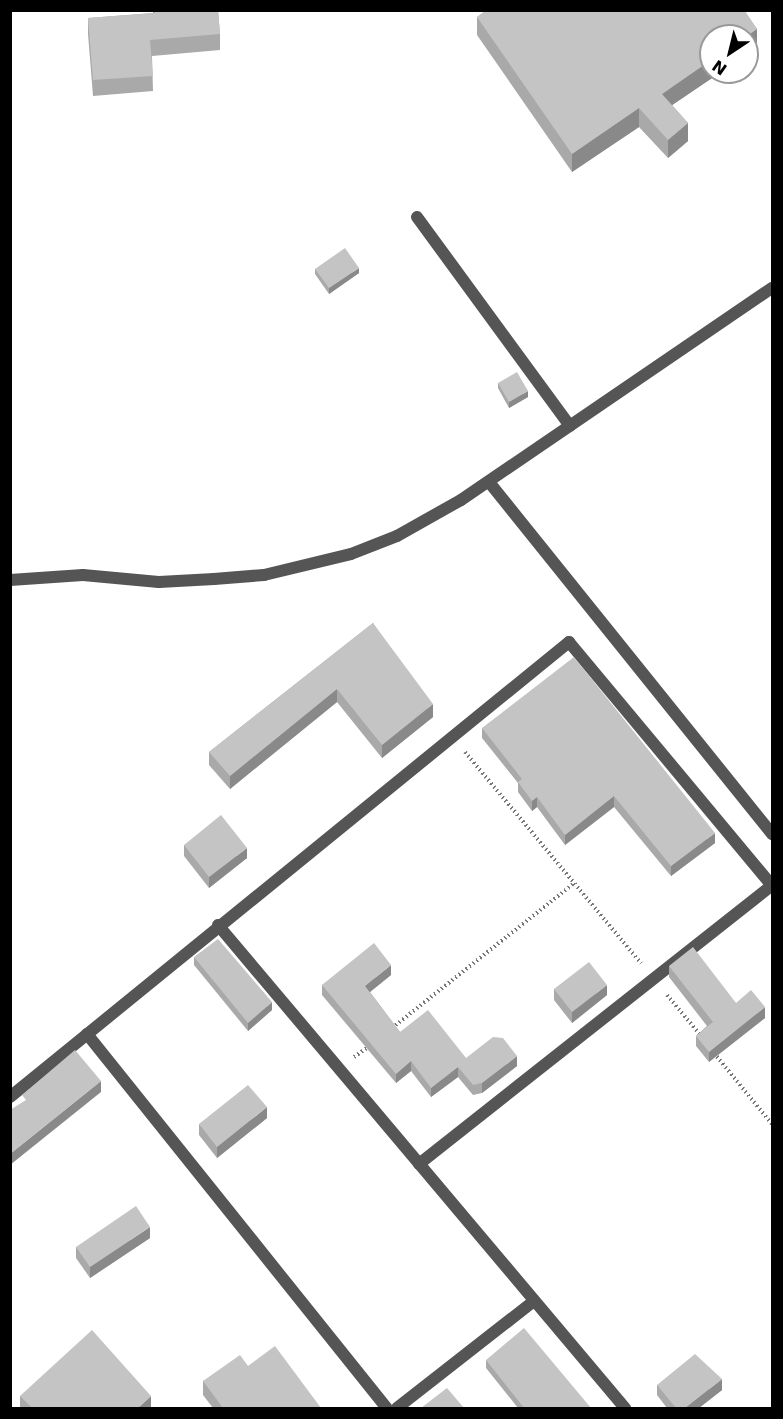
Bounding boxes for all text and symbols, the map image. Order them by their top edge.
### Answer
north arrow [699,24,759,84]
text: N [709,56,730,79]

